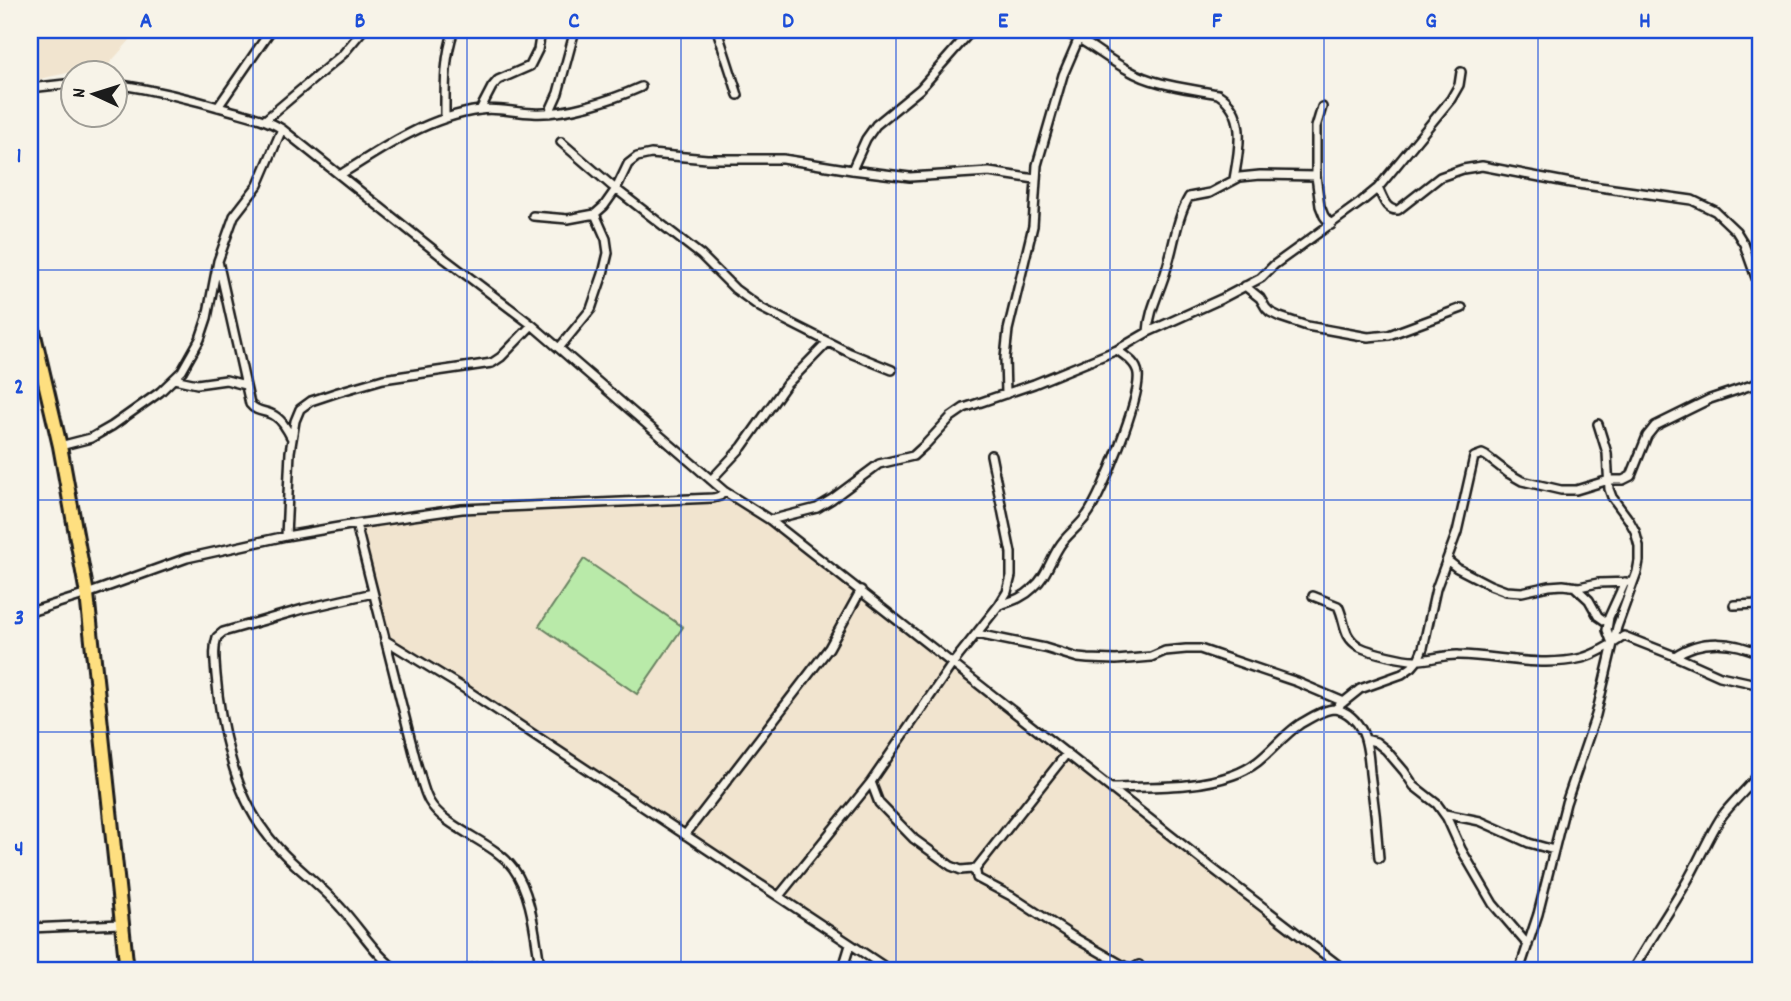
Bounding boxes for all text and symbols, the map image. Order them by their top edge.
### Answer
text: A [140,6,152,39]
text: B [355,6,366,39]
text: C [568,6,580,39]
text: D [782,6,794,39]
text: E [998,6,1009,39]
text: F [1212,6,1223,39]
text: G [1425,6,1437,39]
text: H [1639,6,1651,39]
north arrow [60,60,130,130]
text: N [67,87,94,99]
text: 1 [16,141,22,174]
text: 2 [14,372,24,405]
text: 3 [14,603,24,636]
text: 4 [14,834,24,867]

